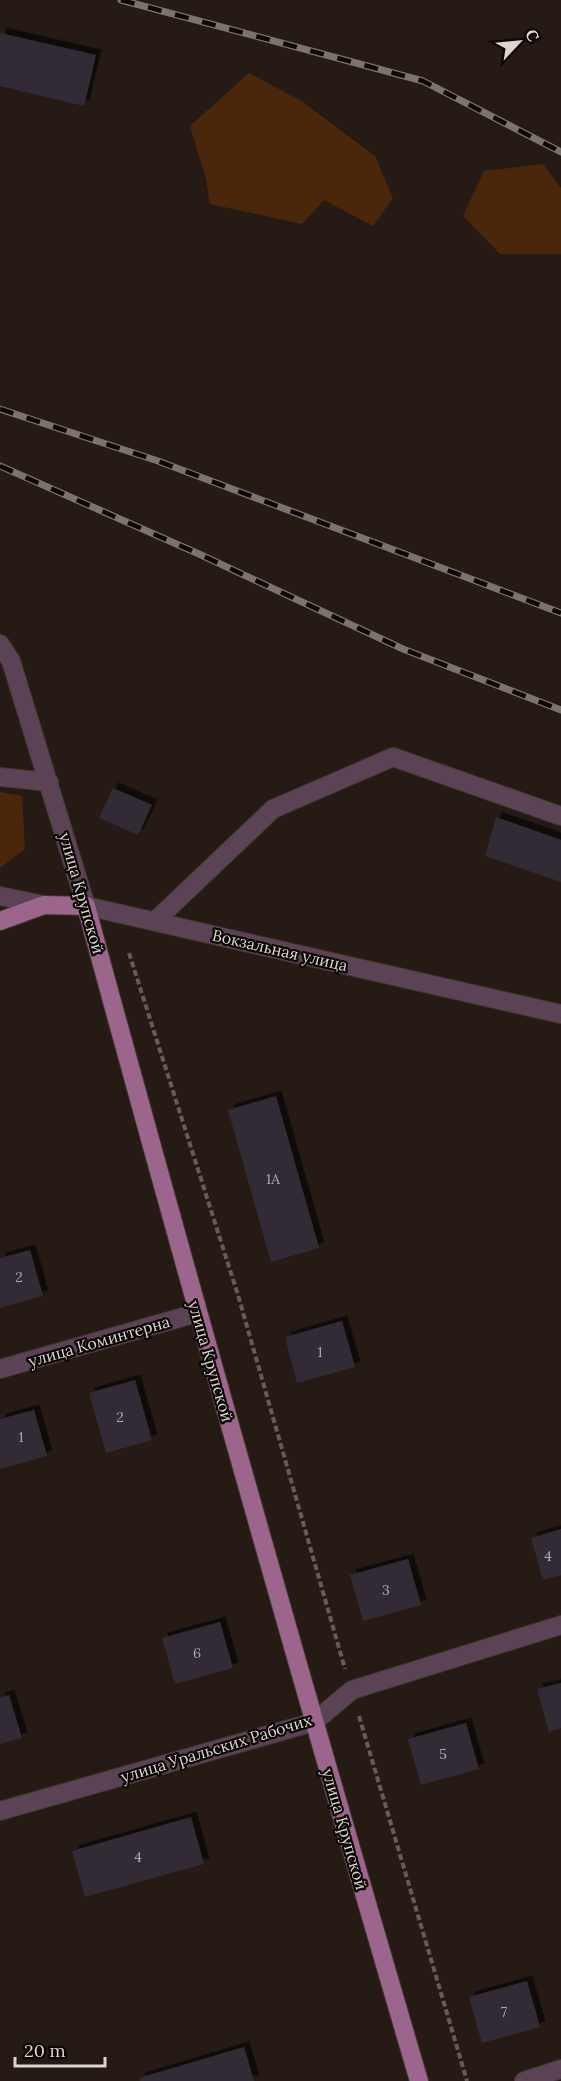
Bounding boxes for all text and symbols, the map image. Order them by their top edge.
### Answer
north arrow [489,12,549,72]
text: С [521,26,544,45]
street label: улица Крупской [55,830,109,956]
street label: Вокзальная улица [210,925,350,975]
house number: 1А [266,1170,280,1188]
house number: 2 [15,1268,23,1286]
street label: улица Крупской [184,1298,238,1424]
street label: улица Коминтерна [26,1311,172,1371]
house number: 1 [317,1343,323,1361]
house number: 2 [116,1408,124,1426]
house number: 1 [18,1428,24,1446]
house number: 4 [544,1547,552,1565]
house number: 3 [382,1581,390,1599]
house number: 6 [193,1644,201,1662]
street label: улица Уральских Рабочих [118,1709,314,1787]
house number: 5 [439,1745,447,1763]
street label: улица Крупской [318,1766,372,1892]
house number: 4 [134,1848,142,1866]
house number: 7 [501,2003,508,2021]
scale bar [15,2030,105,2068]
text: 20 m [24,2039,66,2062]

